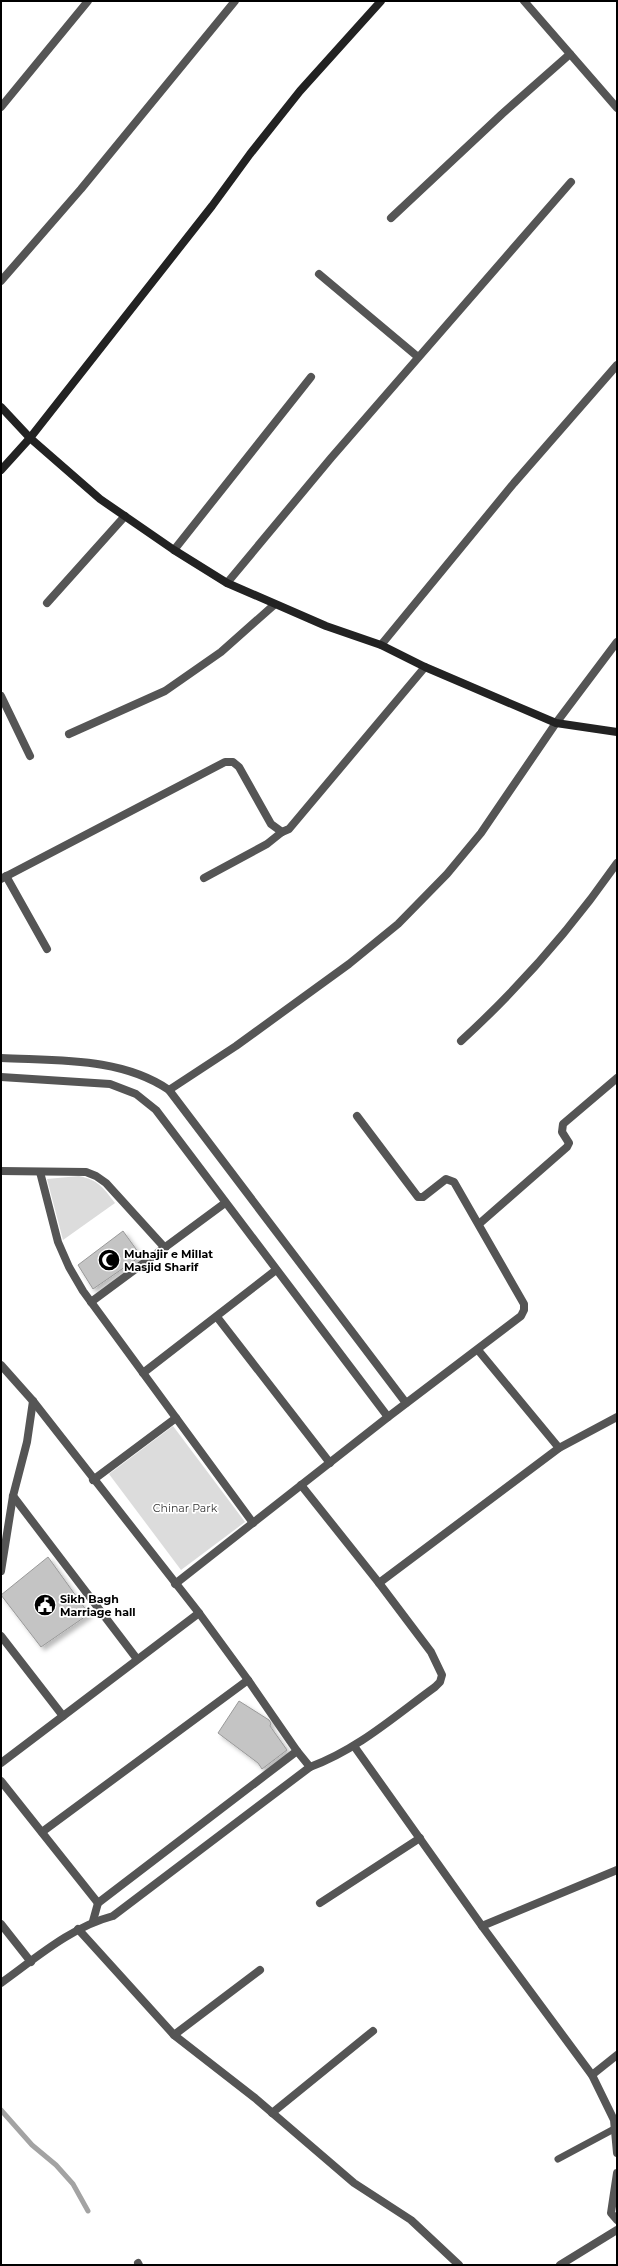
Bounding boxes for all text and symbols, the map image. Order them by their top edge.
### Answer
mosque icon: Muhajir e Millat Masjid Sharif [96,1247,122,1273]
place label: Muhajir e Millat Masjid Sharif [124,1247,213,1274]
park label: Chinar Park [153,1501,218,1515]
public building icon: Sikh Bagh Marriage hall [32,1592,58,1618]
place label: Sikh Bagh Marriage hall [60,1592,136,1619]

